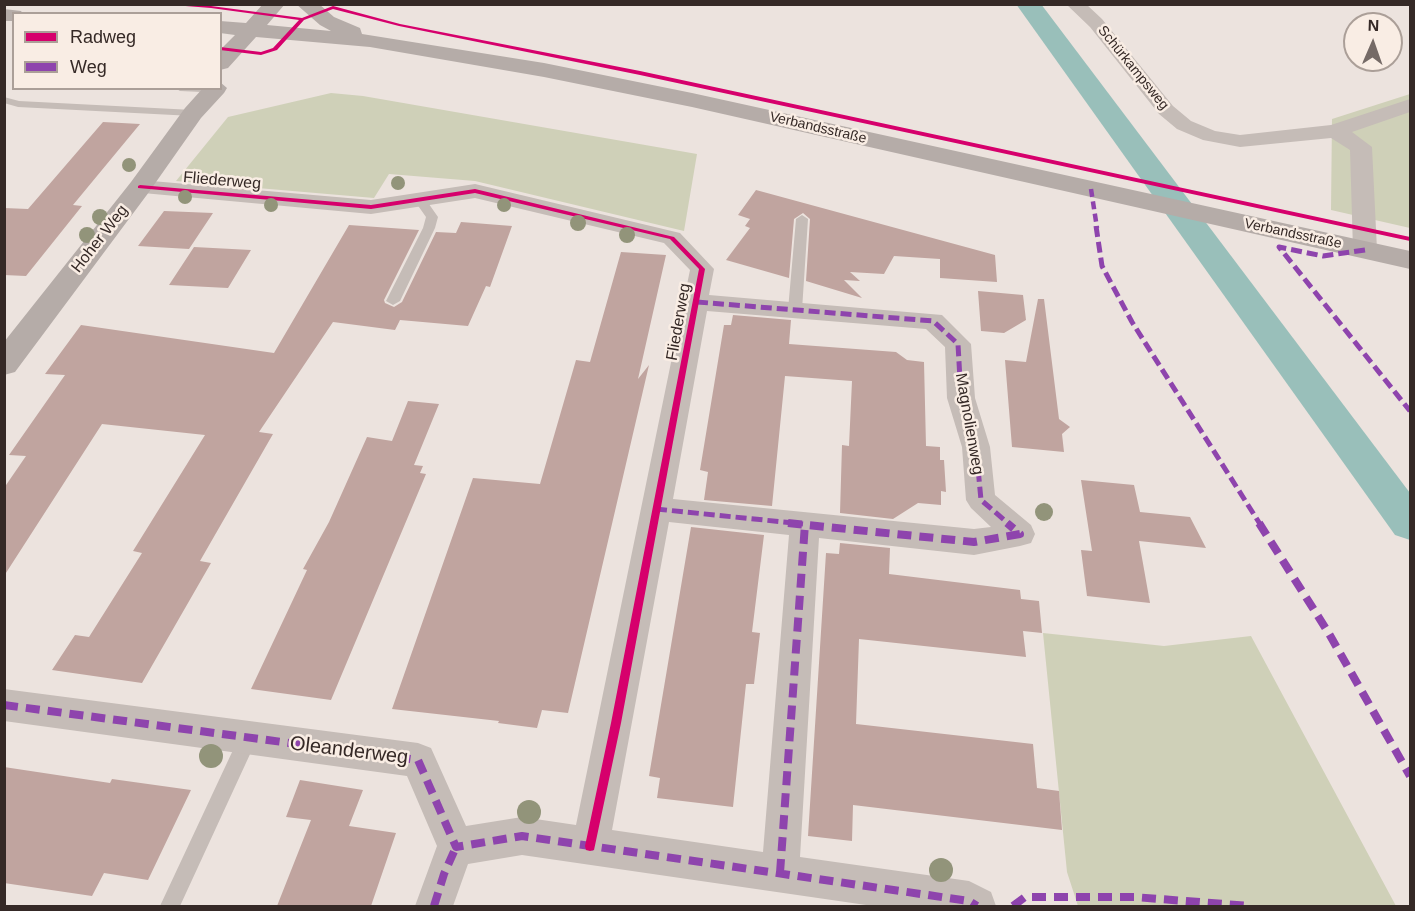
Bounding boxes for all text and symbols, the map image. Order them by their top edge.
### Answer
legend [12,12,222,90]
north arrow [1343,12,1403,72]
text: N [1368,17,1380,34]
street label: Schürkampsweg [1094,23,1172,113]
text: Radweg [70,27,136,47]
text: Weg [70,57,107,77]
street label: Verbandsstraße [768,109,868,147]
street label: Fliederweg [182,168,262,194]
street label: Hoher Weg [68,201,132,277]
street label: Verbandsstraße [1243,216,1343,252]
street label: Fliederweg [663,282,695,362]
street label: Magnolienweg [951,372,987,476]
street label: Oleanderweg [288,732,410,770]

